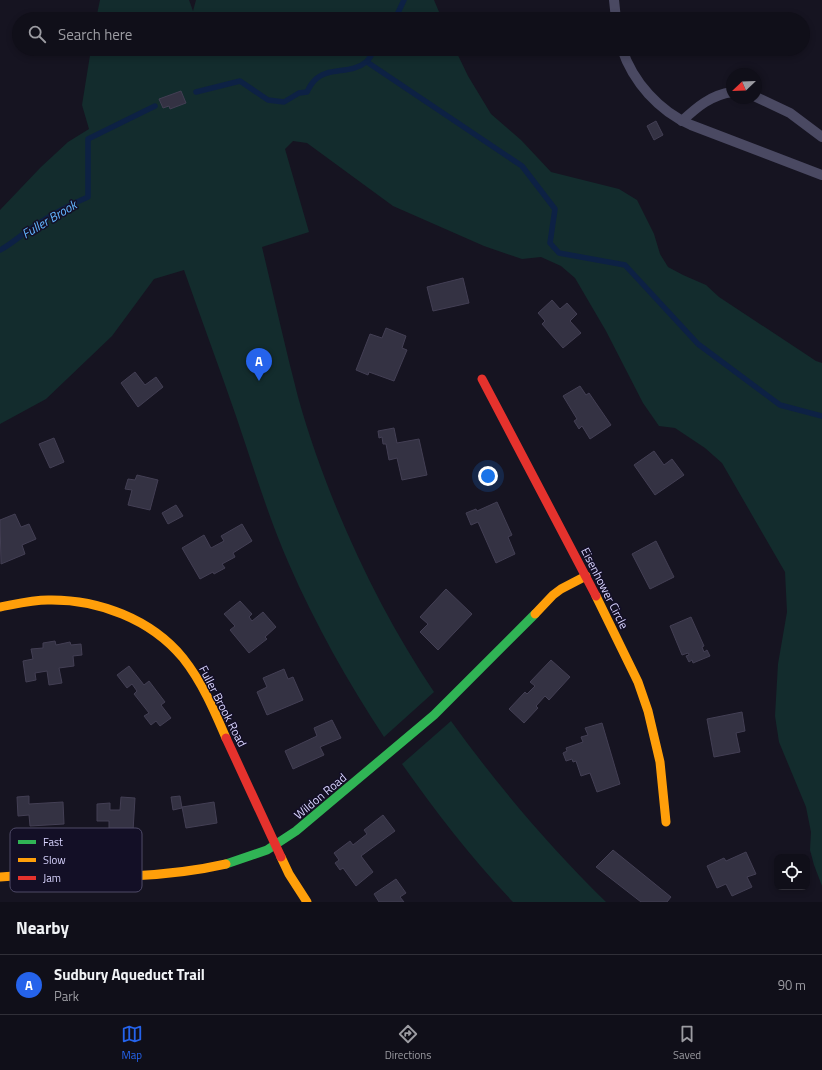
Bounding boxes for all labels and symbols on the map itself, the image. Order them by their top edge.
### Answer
north arrow [726,68,762,104]
water label: Fuller Brook [18,194,82,243]
pin: A [246,348,272,381]
your location [478,466,498,486]
street label: Eisenhower Circle [576,544,634,632]
street label: Fuller Brook Road [194,662,252,750]
street label: Wildon Road [289,768,351,824]
legend [10,828,142,892]
text: Fast [43,834,63,850]
text: Slow [43,852,66,868]
text: Jam [43,870,61,886]

